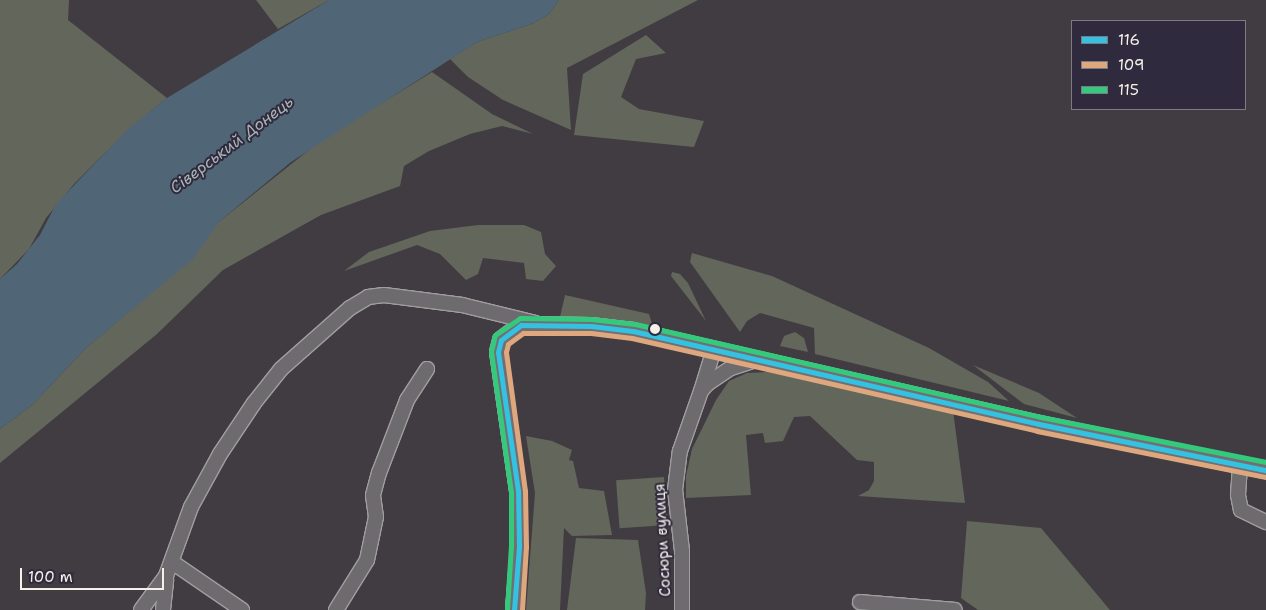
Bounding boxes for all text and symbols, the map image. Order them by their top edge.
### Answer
legend [1071,20,1246,110]
text: 116 [1118,30,1140,50]
text: 109 [1118,55,1144,75]
text: 115 [1118,80,1139,100]
water label: Сіверський Донець [166,92,298,198]
unlabelled marker [650,324,660,334]
street label: Сосюри вулиця [651,483,675,597]
scale bar [22,558,166,590]
text: 100 m [28,567,73,587]

